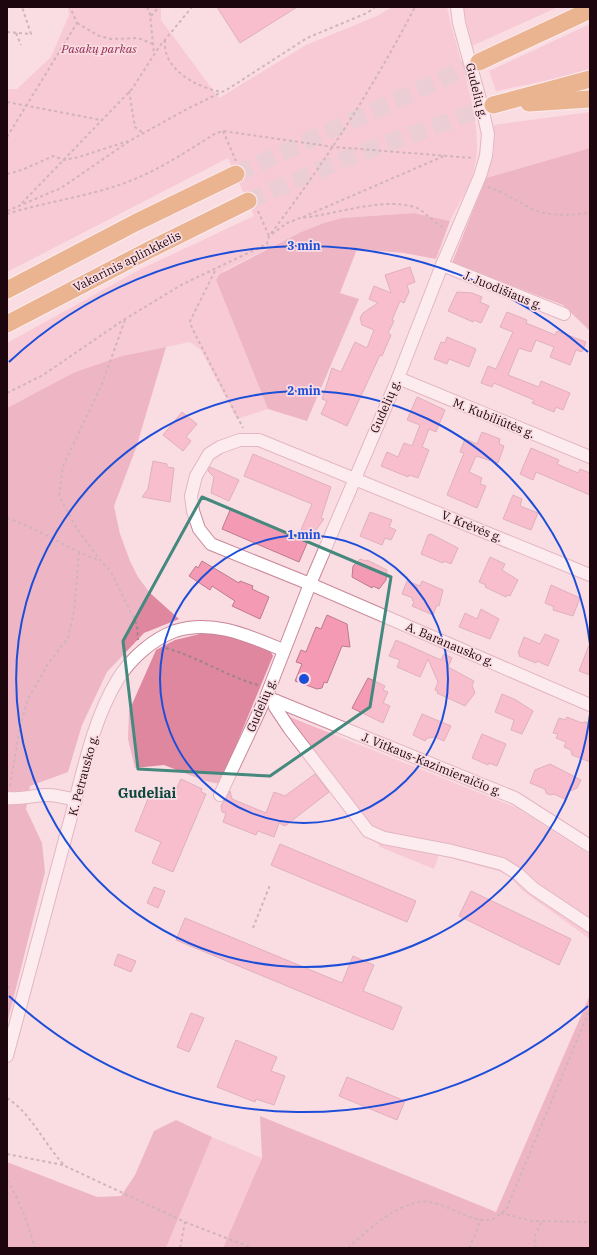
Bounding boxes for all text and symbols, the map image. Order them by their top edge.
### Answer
park label: Pasakų parkas [60,41,137,56]
street label: Gudelių g. [463,61,491,121]
street label: Vakarinis aplinkkelis [71,227,184,295]
text: 3 min [287,238,321,253]
street label: J. Juodišiaus g. [461,267,545,313]
street label: Gudelių g. [366,377,404,435]
text: 2 min [287,383,321,398]
street label: M. Kubiliūtės g. [451,395,537,441]
street label: V. Krėvės g. [439,507,505,545]
text: 1 min [287,527,321,542]
street label: A. Baranausko g. [404,619,496,669]
centre of rings [297,672,311,686]
street label: Gudelių g. [243,676,279,734]
street label: J. Vitkaus-Kazimieraičio g. [360,729,504,799]
street label: K. Petrausko g. [65,732,101,818]
district label: Gudeliai [118,784,177,802]

